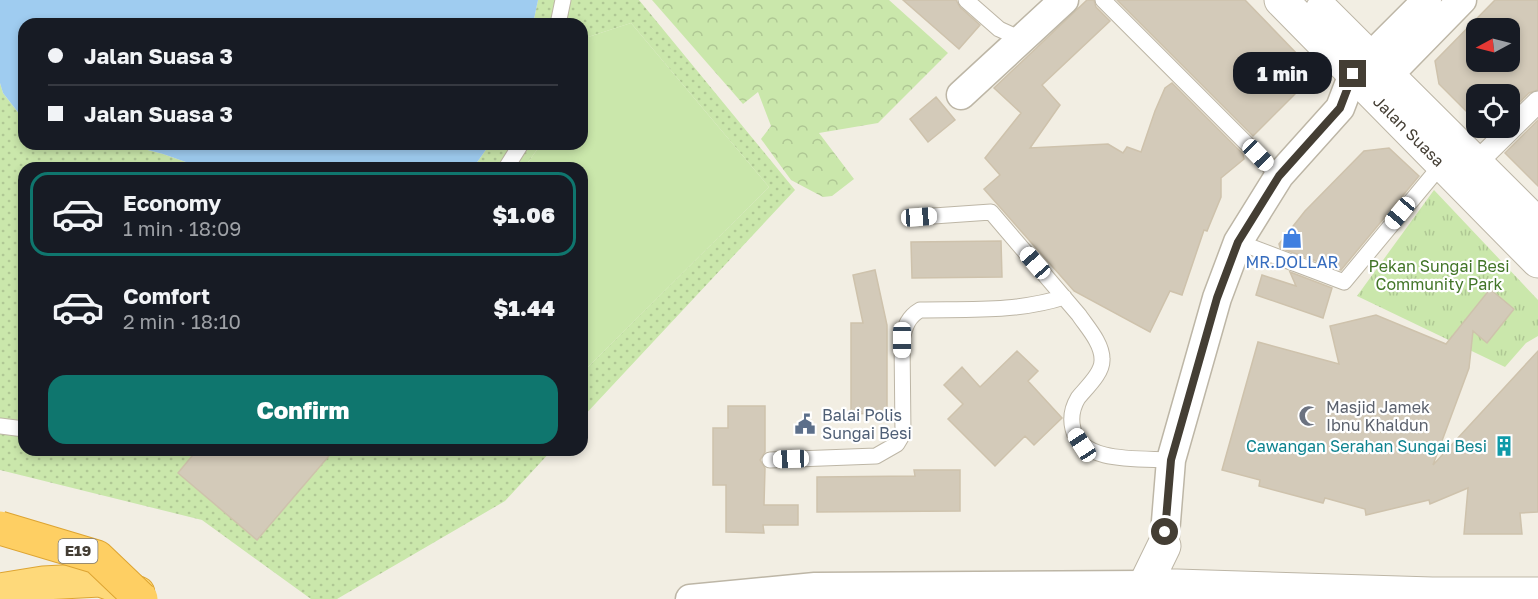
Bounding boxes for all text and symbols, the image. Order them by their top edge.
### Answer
north arrow [1466,18,1520,72]
map controls [1466,18,1520,138]
text: Jalan Suasa 3 [84,42,233,69]
callout: 1 min [1233,53,1332,95]
route end [1339,60,1366,87]
text: 1 min [1257,61,1308,85]
button: locate [1466,84,1520,138]
street label: Jalan Suasa [1369,91,1449,171]
text: Jalan Suasa 3 [84,100,233,127]
car [1239,136,1277,174]
icon: car [51,187,105,241]
text: Economy [123,189,221,216]
car [1382,193,1418,233]
text: $1.06 [493,201,555,228]
car [900,207,938,227]
text: 1 min · 18:09 [123,216,241,240]
shop icon: MR.DOLLAR [1280,226,1304,250]
car [1016,244,1054,282]
place label: MR.DOLLAR [1246,252,1339,272]
park label: Pekan Sungai Besi Community Park [1368,256,1510,294]
icon: car [51,280,105,334]
text: Comfort [123,282,210,309]
text: $1.44 [493,294,555,321]
text: 2 min · 18:10 [123,309,241,333]
car [893,322,911,358]
button: Confirm [48,375,558,444]
place label: Masjid Jamek Ibnu Khaldun [1326,397,1430,435]
mosque icon: Masjid Jamek Ibnu Khaldun [1297,404,1321,428]
place label: Balai Polis Sungai Besi [822,405,912,443]
public building icon: Balai Polis Sungai Besi [793,412,817,436]
car [1065,425,1099,465]
building icon: Cawangan Serahan Sungai Besi [1492,434,1516,458]
place label: Cawangan Serahan Sungai Besi [1246,436,1487,456]
car [773,449,809,469]
route start [1151,518,1178,545]
road number: E19 [58,539,98,563]

